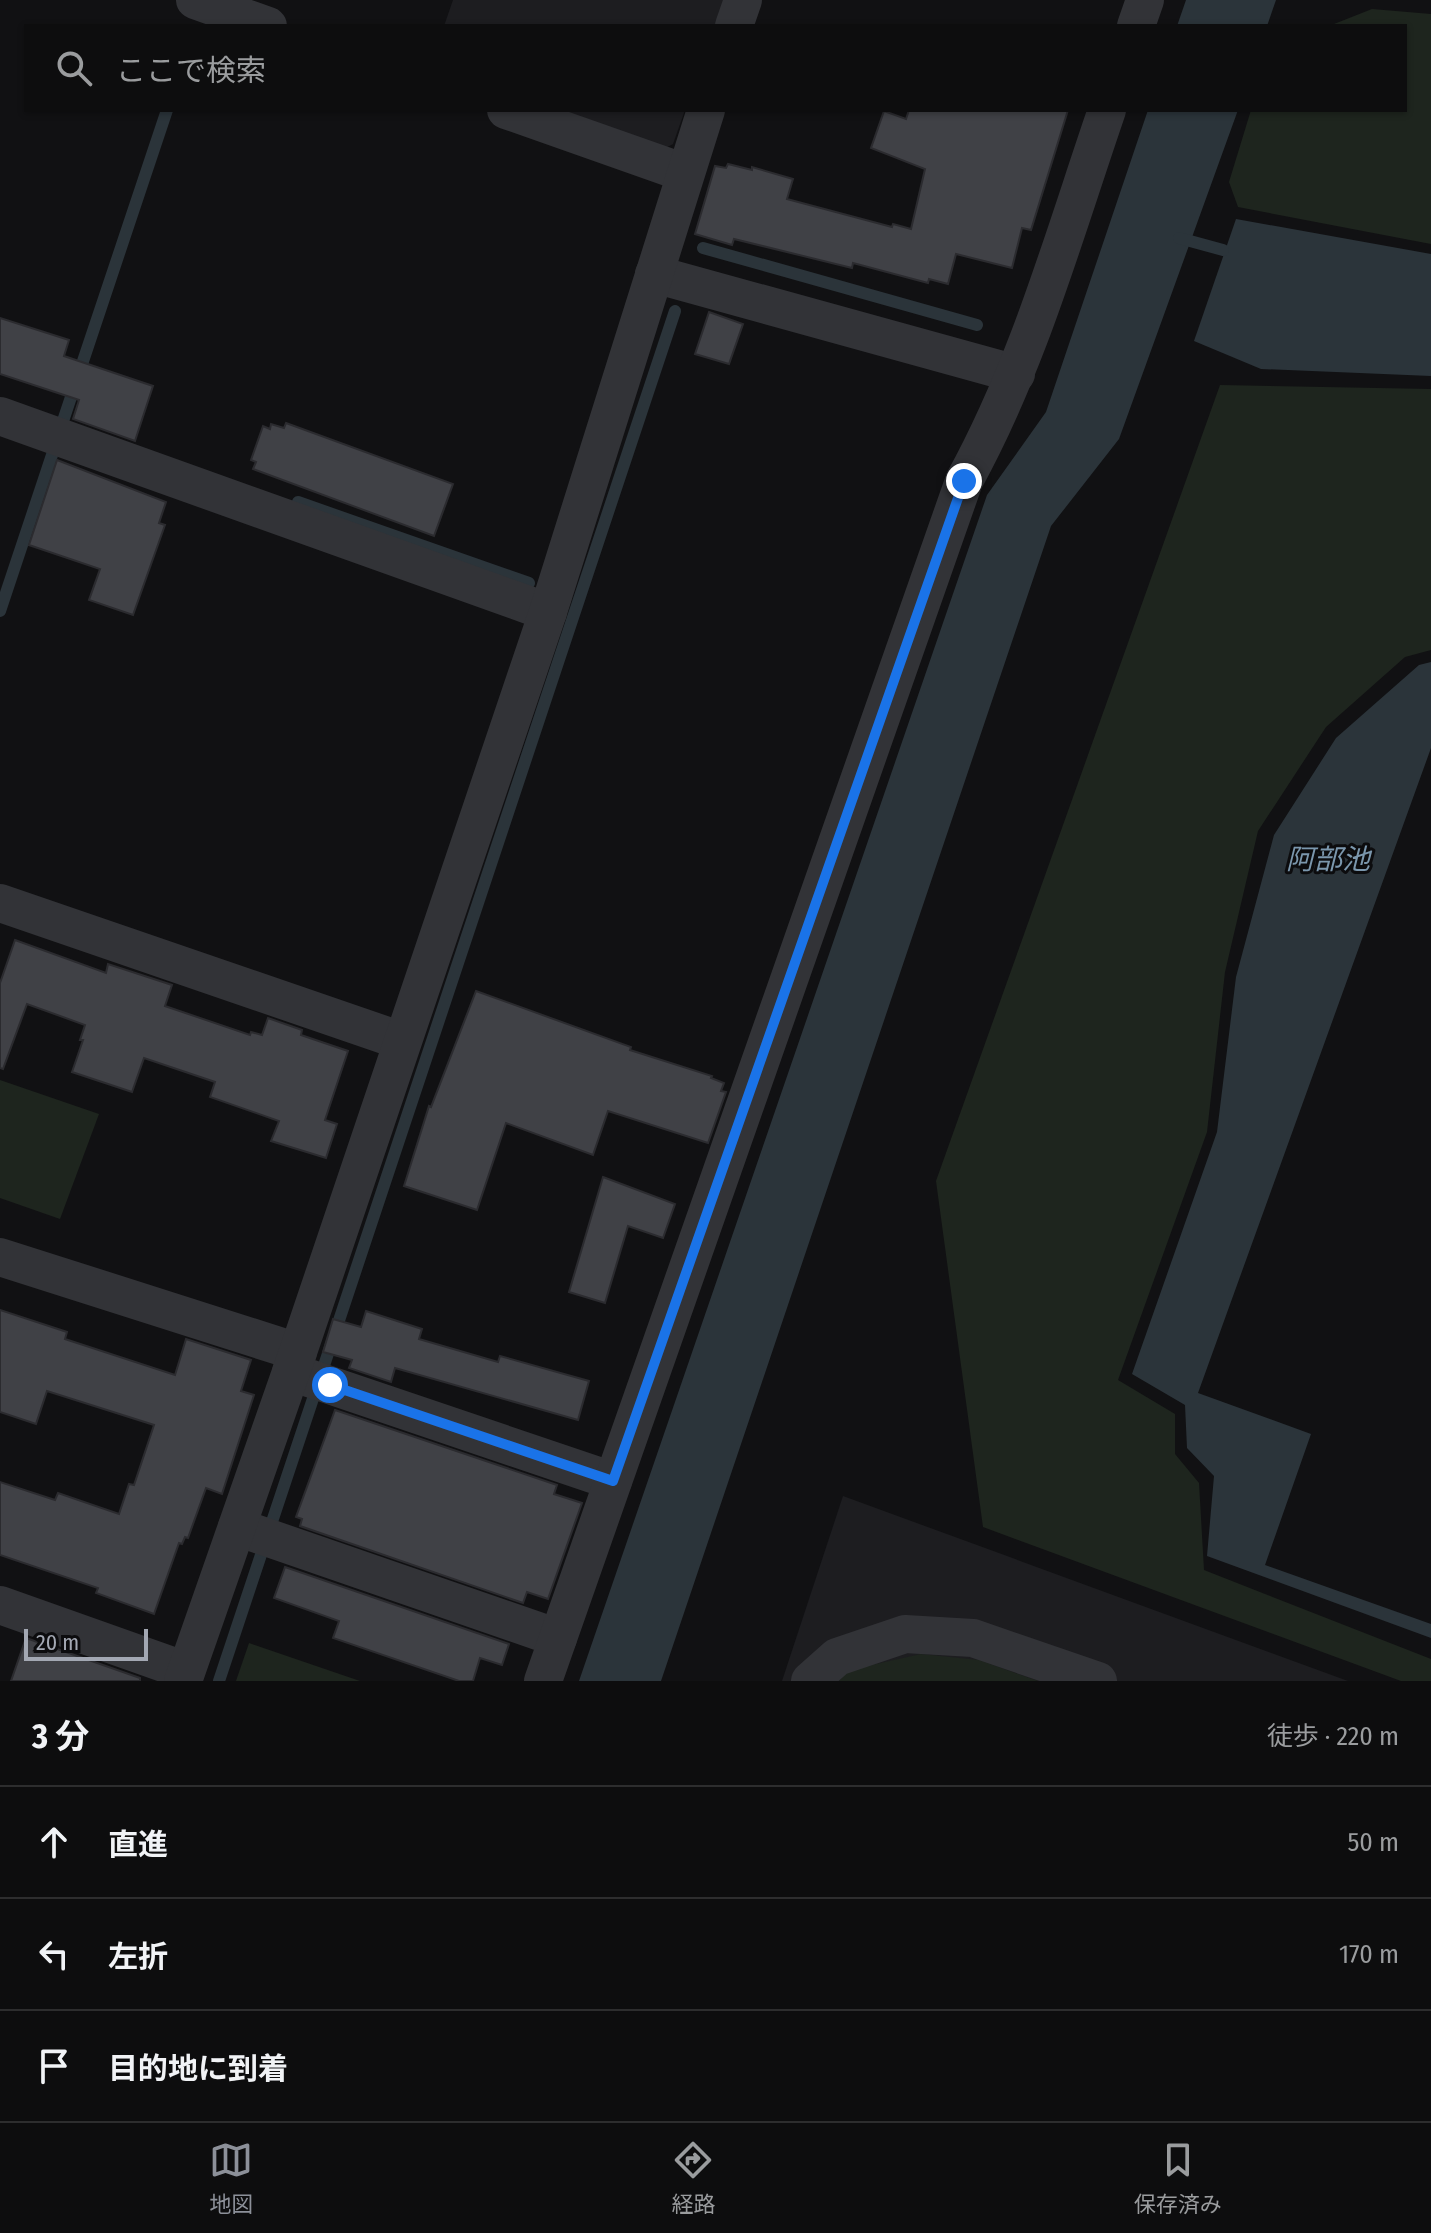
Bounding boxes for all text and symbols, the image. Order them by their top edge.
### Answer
search box [24,24,1407,112]
icon: search [52,46,96,90]
text: ここで検索 [116,53,266,89]
route end [946,463,982,499]
water label: 阿部池 [1286,843,1373,876]
route start [312,1367,348,1403]
scale bar [24,1625,148,1661]
text: 20 m [36,1629,79,1656]
text: 3 分 [32,1716,89,1757]
text: 徒歩 · 220 m [1267,1721,1399,1752]
icon: ahead [32,1820,76,1864]
text: 直進 [108,1827,168,1863]
text: 50 m [1347,1827,1399,1858]
icon: left [32,1932,76,1976]
text: 左折 [108,1939,168,1975]
text: 170 m [1339,1939,1399,1970]
icon: arrive [32,2044,76,2088]
text: 目的地に到着 [108,2051,288,2087]
tab: 地図 [209,2138,253,2218]
tab: 経路 [671,2138,716,2218]
tab: 保存済み [1134,2138,1222,2218]

